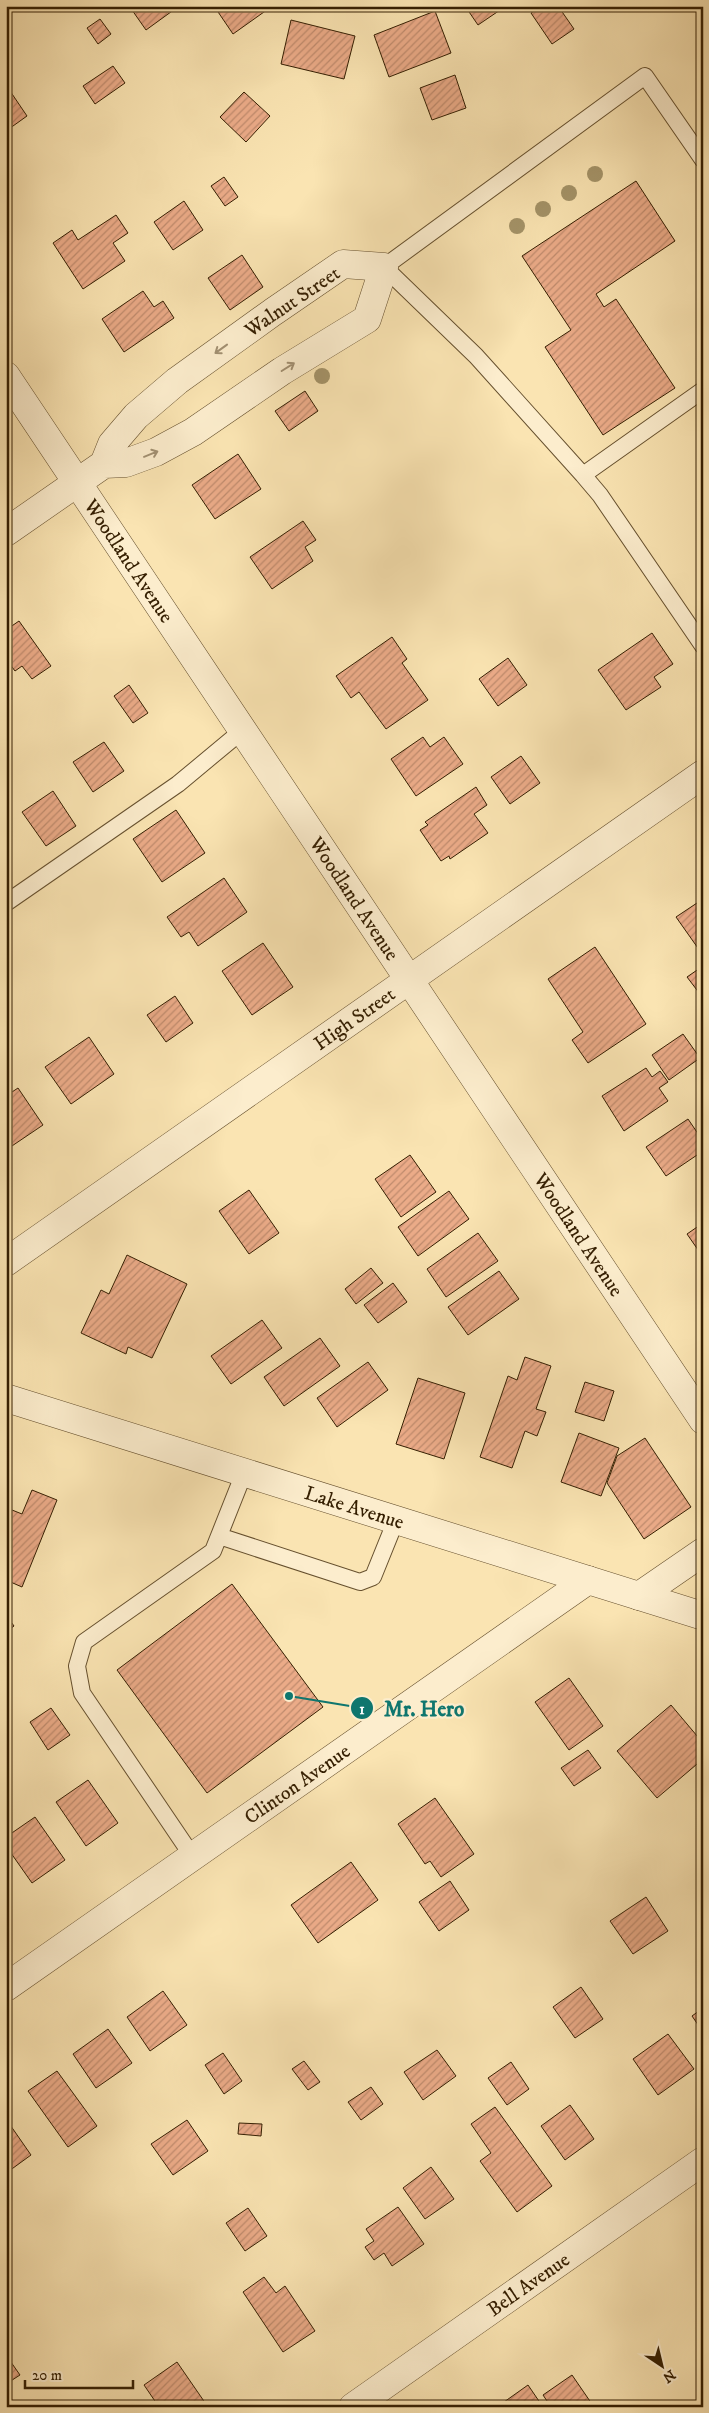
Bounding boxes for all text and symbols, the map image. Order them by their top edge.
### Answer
street label: Walnut Street [240,261,345,344]
one-way arrow [214,344,228,354]
one-way arrow [281,362,295,372]
one-way arrow [143,449,158,458]
street label: Woodland Avenue [77,494,178,628]
street label: Woodland Avenue [303,832,404,966]
street label: High Street [309,982,401,1057]
street label: Woodland Avenue [527,1168,628,1302]
street label: Lake Avenue [301,1481,407,1536]
callout: Mr. Hero [349,1690,474,1726]
text: Mr. Hero [384,1697,464,1723]
text: 1 [359,1700,365,1719]
street label: Clinton Avenue [240,1739,356,1830]
street label: Bell Avenue [483,2248,575,2323]
north arrow [636,2340,686,2390]
scale bar [25,2358,132,2390]
text: N [659,2365,679,2387]
text: 20 m [32,2366,62,2385]

